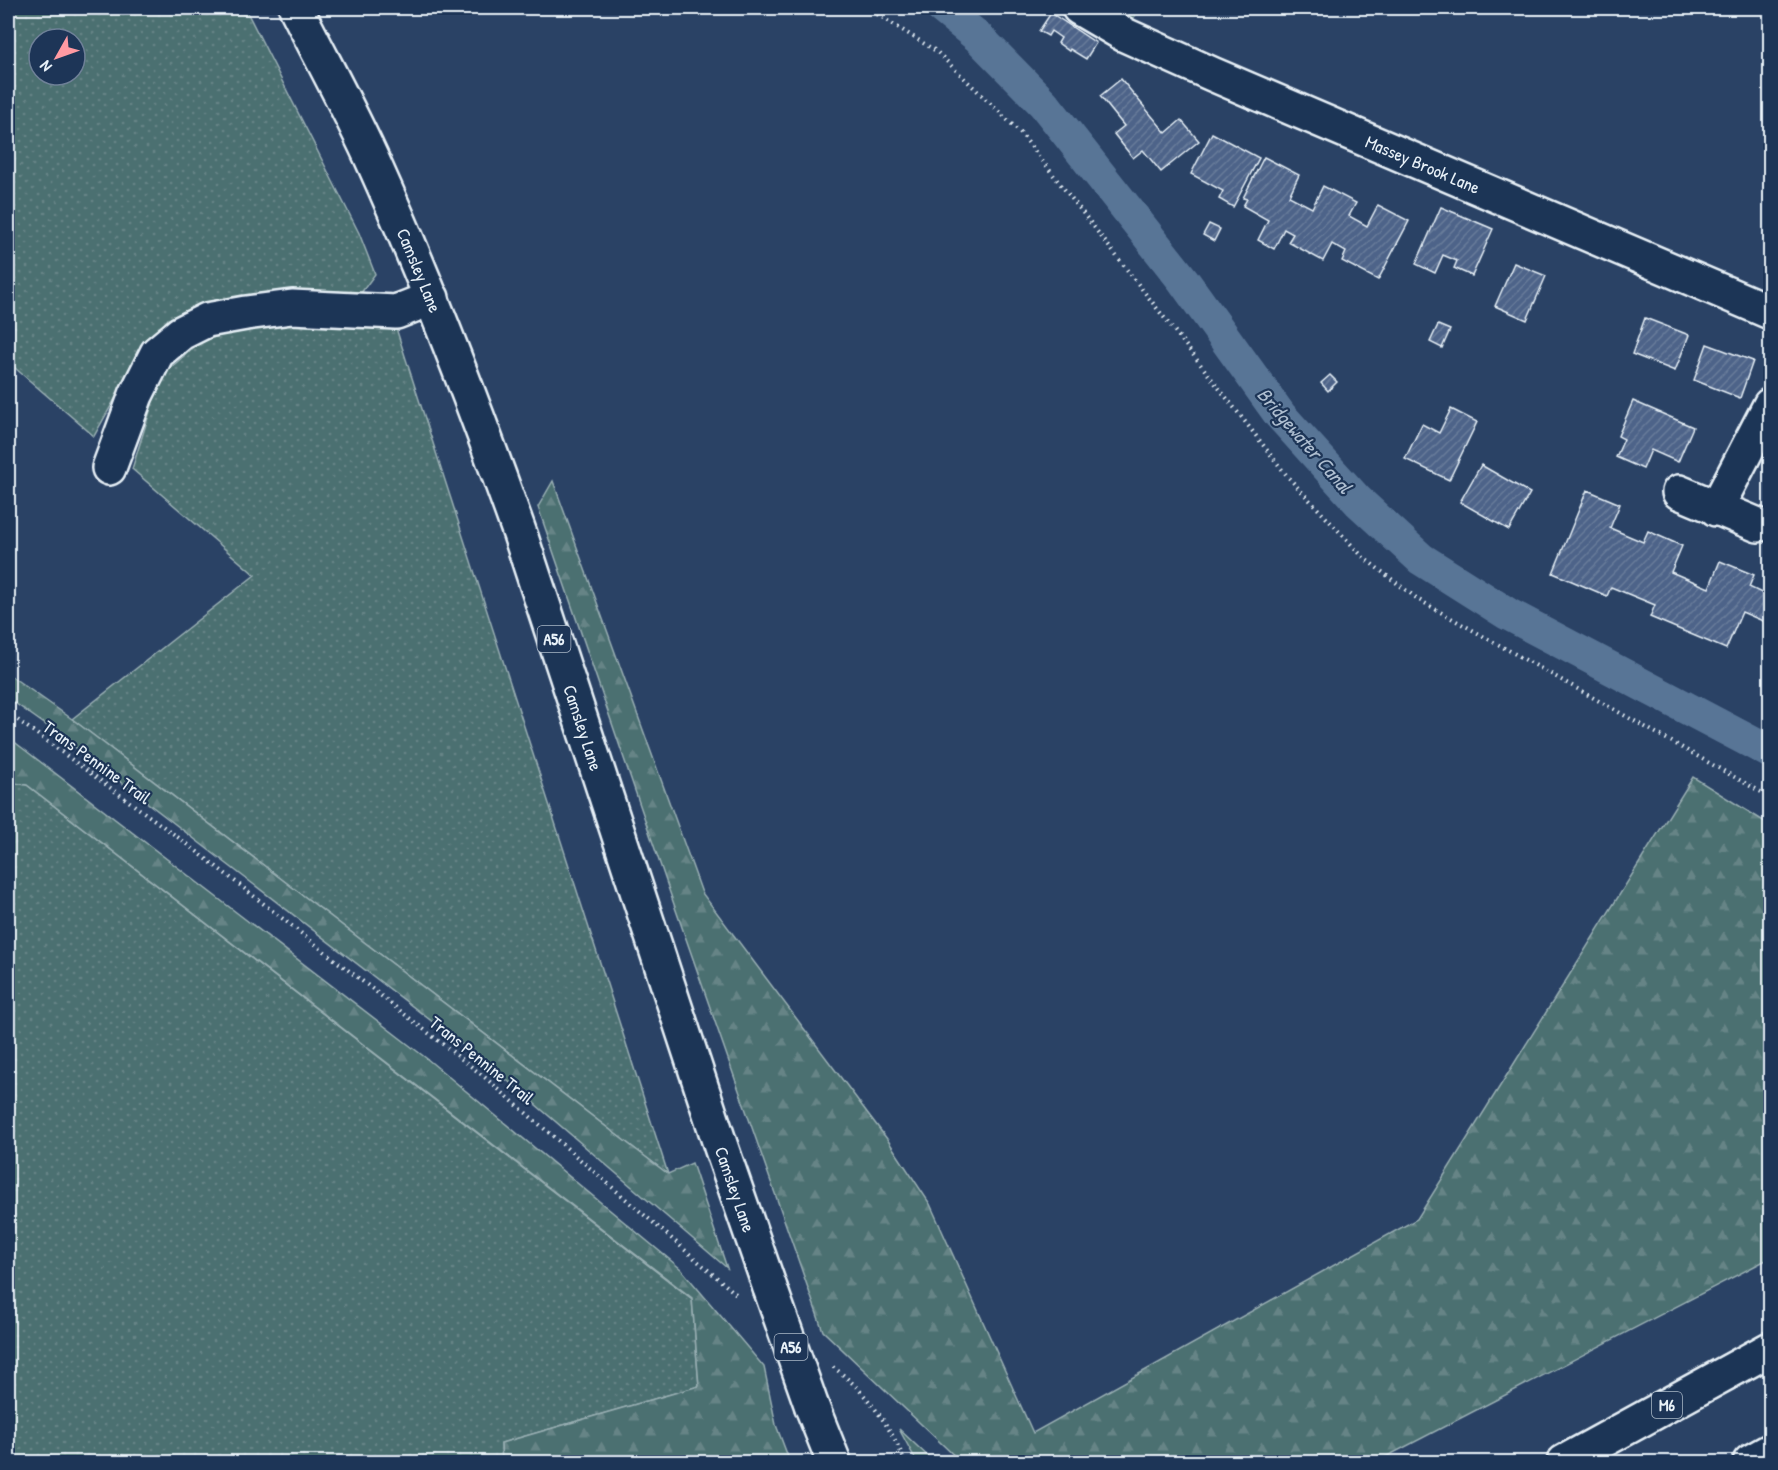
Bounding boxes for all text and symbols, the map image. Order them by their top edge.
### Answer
north arrow [27,27,87,87]
text: N [34,56,57,77]
street label: Massey Brook Lane [1362,129,1484,199]
street label: Camsley Lane [391,224,448,316]
water label: Bridgewater Canal [1251,381,1360,501]
road number: A56 [538,626,570,652]
street label: Camsley Lane [558,681,609,774]
street label: Trans Pennine Trail [38,714,156,810]
street label: Trans Pennine Trail [424,1010,540,1110]
street label: Camsley Lane [709,1143,762,1235]
road number: A56 [774,1334,808,1360]
road number: M6 [1652,1392,1682,1418]

